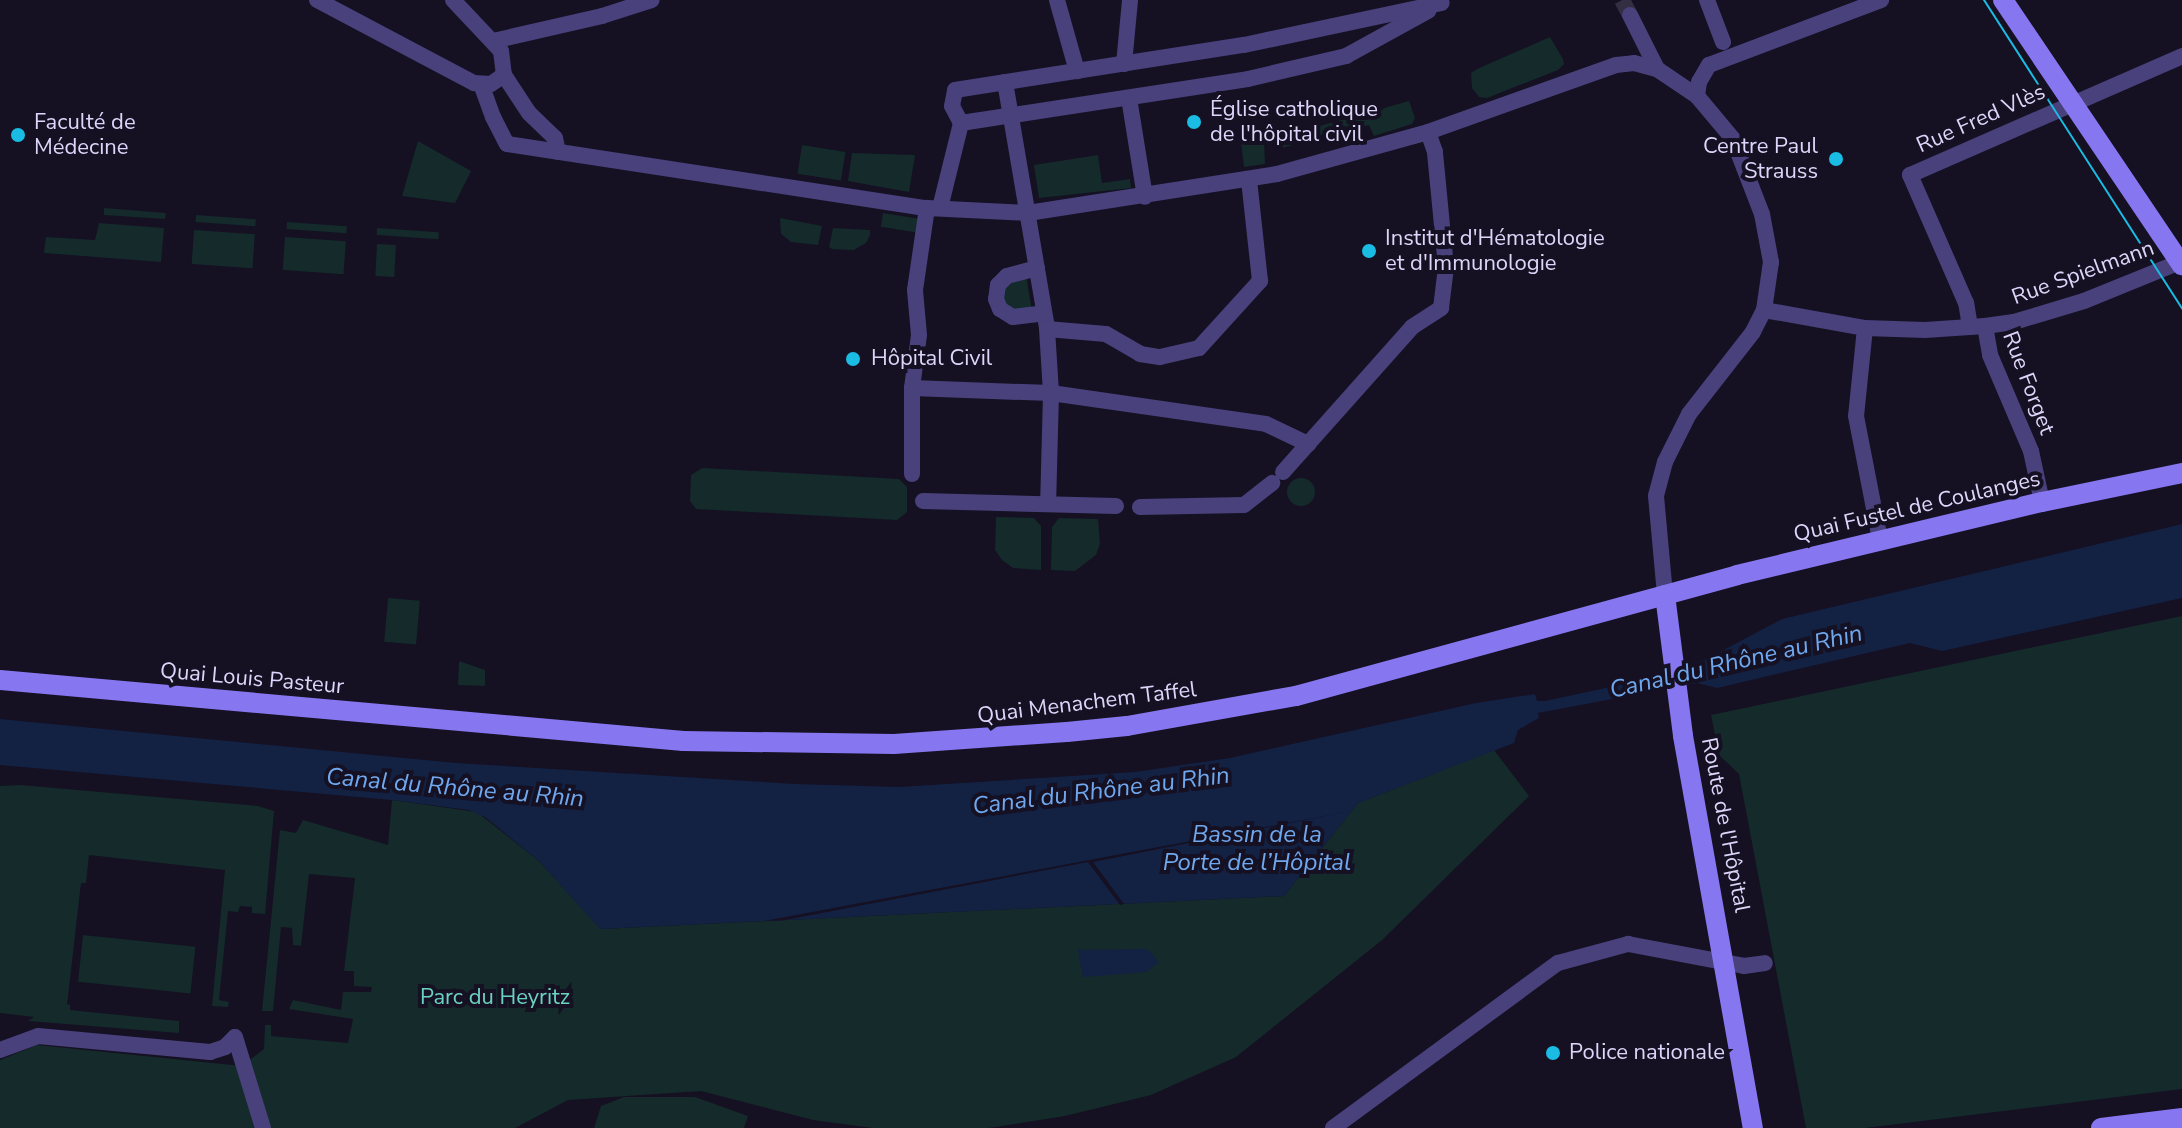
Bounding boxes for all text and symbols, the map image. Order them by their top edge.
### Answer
street label: Rue Fred Vlès [1913,79,2049,159]
place label: Église catholique de l'hôpital civil [1210,96,1378,148]
place label: Faculté de Médecine [34,109,136,160]
marker: Église catholique de l'hôpital civil [1185,113,1203,131]
marker: Faculté de Médecine [9,126,27,144]
place label: Centre Paul Strauss [1703,133,1818,184]
marker: Centre Paul Strauss [1825,148,1847,170]
place label: Institut d'Hématologie et d'Immunologie [1385,225,1605,276]
street label: Rue Spielmann [2008,235,2158,311]
marker: Institut d'Hématologie et d'Immunologie [1360,242,1378,260]
street label: Rue Forget [1996,328,2060,438]
place label: Hôpital Civil [871,346,992,372]
marker: Hôpital Civil [842,348,864,370]
street label: Quai Fustel de Coulanges [1791,466,2043,548]
water label: Canal du Rhône au Rhin [1607,619,1865,705]
street label: Quai Louis Pasteur [159,658,345,700]
street label: Quai Menachem Taffel [976,676,1198,730]
street label: Route de l'Hôpital [1695,735,1755,915]
water label: Canal du Rhône au Rhin [971,761,1231,821]
water label: Canal du Rhône au Rhin [325,762,585,814]
water label: Bassin de la Porte de l’Hôpital [1163,821,1351,877]
park label: Parc du Heyritz [420,985,570,1011]
place label: Police nationale [1569,1040,1725,1066]
marker: Police nationale [1544,1044,1562,1062]

